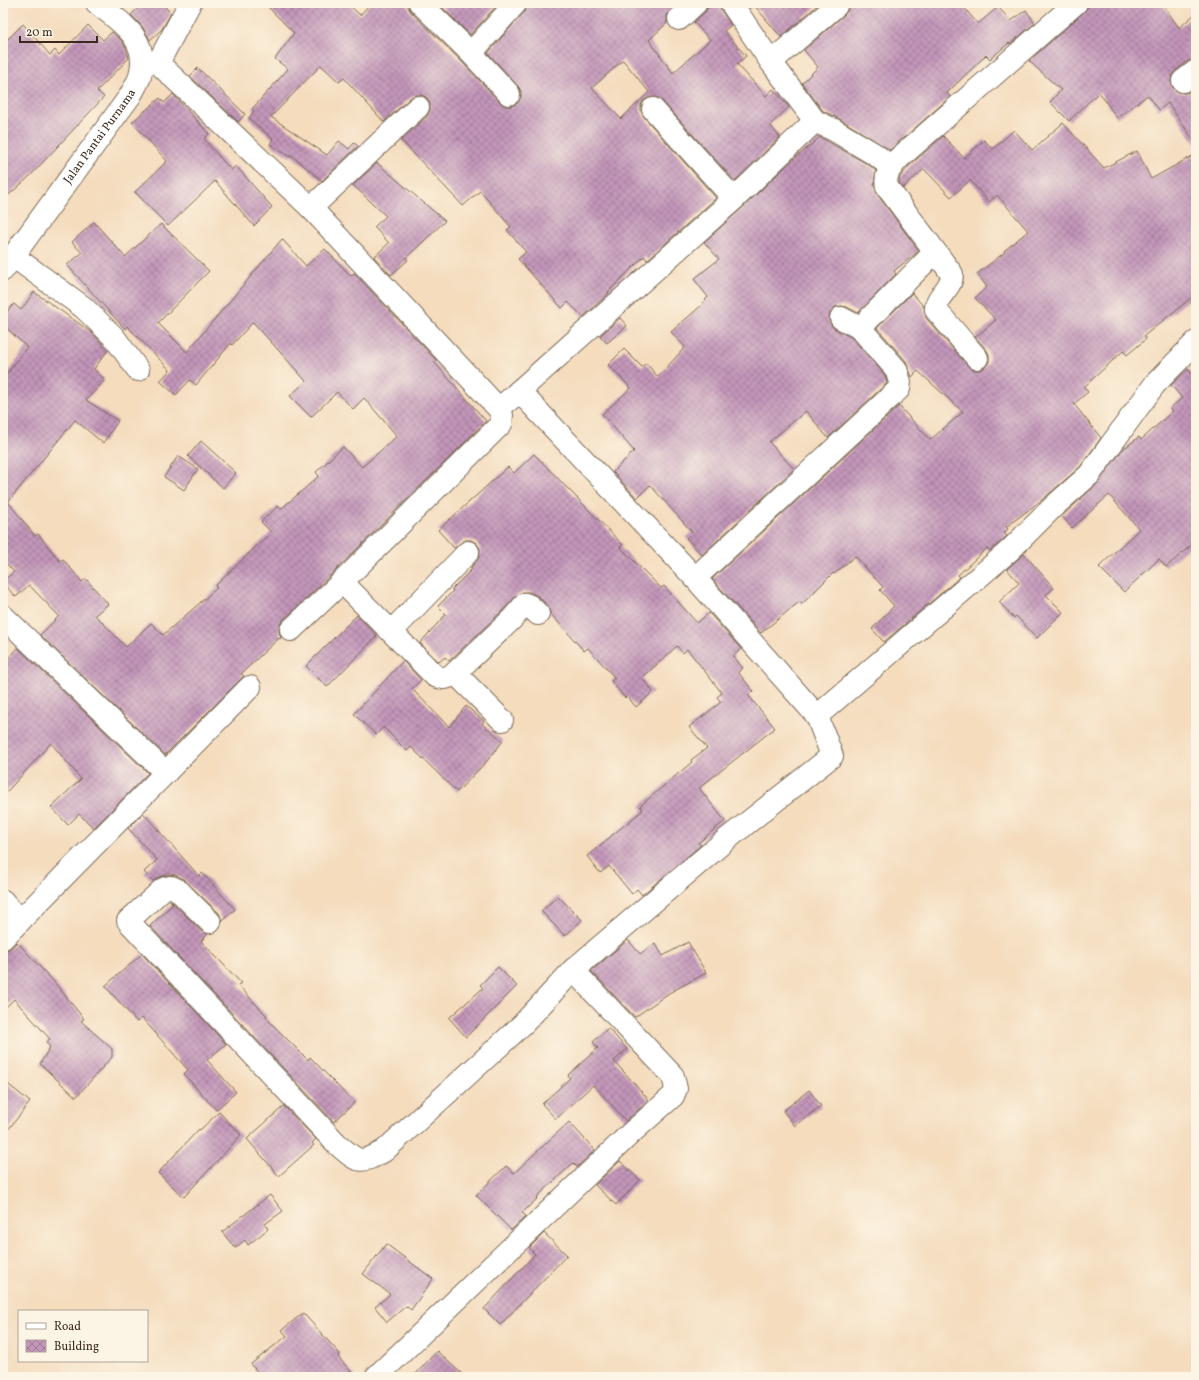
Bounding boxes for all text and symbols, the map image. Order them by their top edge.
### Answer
scale bar [20,18,97,44]
text: 20 m [26,25,53,41]
street label: Jalan Pantai Purnama [60,86,140,187]
legend [18,1310,148,1362]
text: Road [54,1319,81,1335]
text: Building [54,1339,99,1355]

